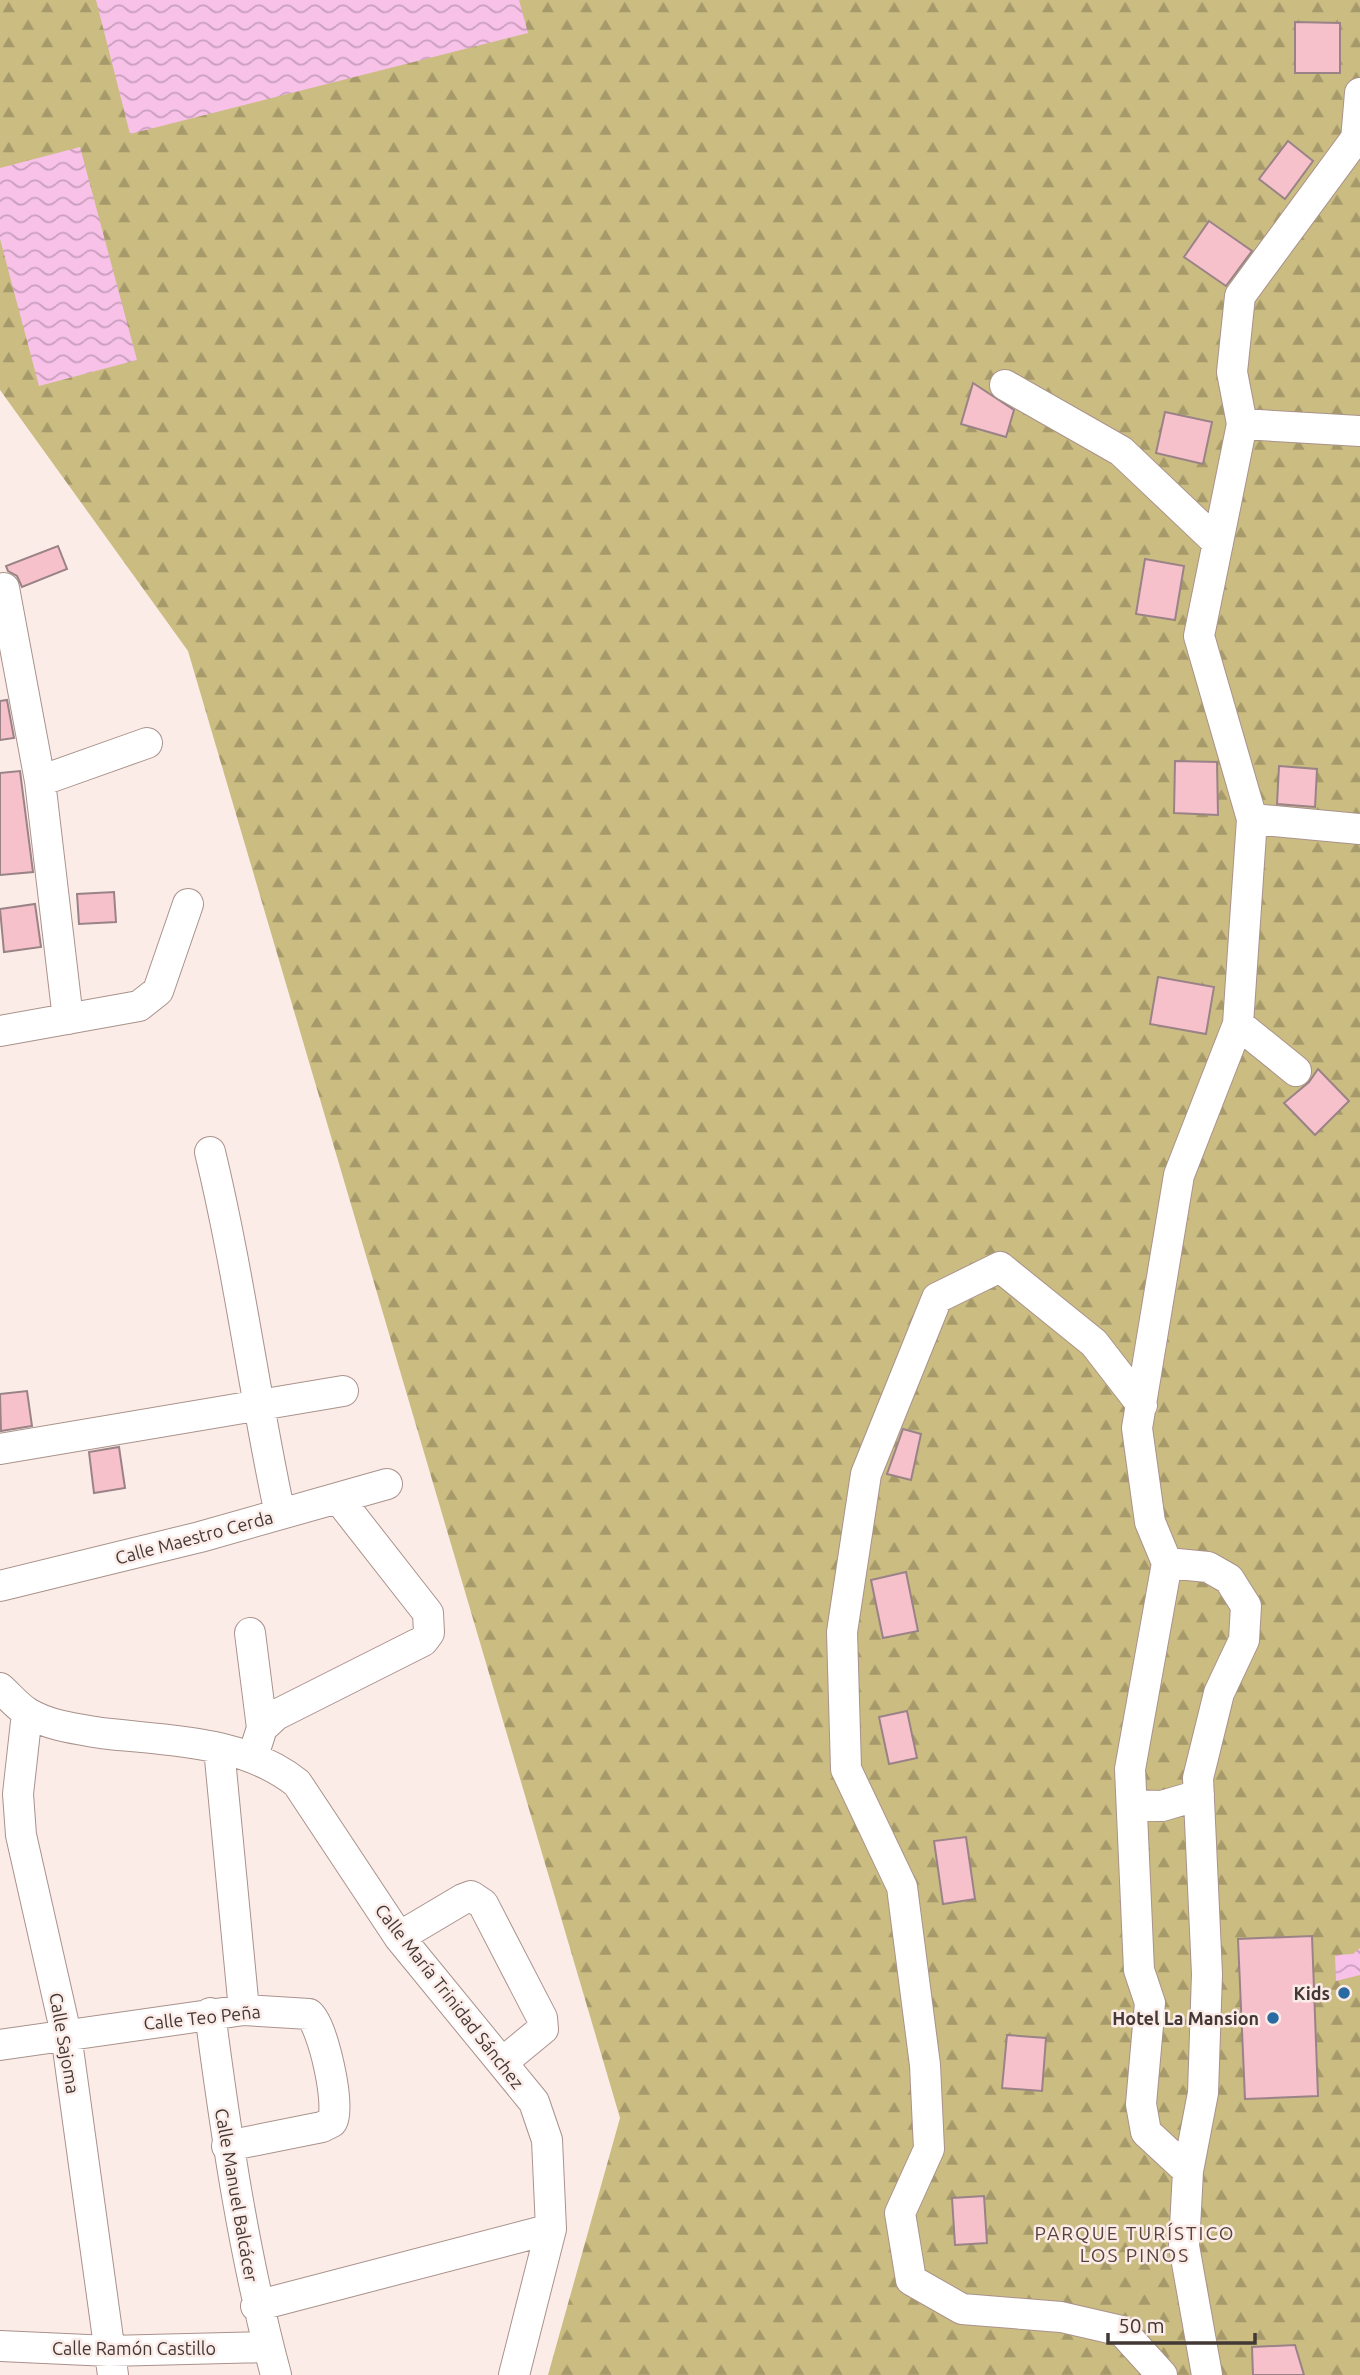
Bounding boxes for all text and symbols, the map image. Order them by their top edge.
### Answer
street label: Calle Maestro Cerda [113,1506,275,1568]
street label: Calle María Trinidad Sánchez [372,1900,528,2092]
place label: Kids [1294,1983,1330,2003]
marker: Kids [1336,1985,1352,2001]
street label: Calle Sajoma [46,1991,84,2095]
street label: Calle Teo Peña [143,2001,261,2033]
place label: Hotel La Mansion [1112,2008,1259,2028]
marker: Hotel La Mansion [1265,2010,1281,2026]
street label: Calle Manuel Balcácer [212,2107,262,2284]
district label: PARQUE TURÍSTICO LOS PINOS [1034,2222,1236,2266]
scale bar [1108,2302,1255,2346]
text: 50 m [1118,2313,1165,2337]
street label: Calle Ramón Castillo [52,2338,216,2358]

